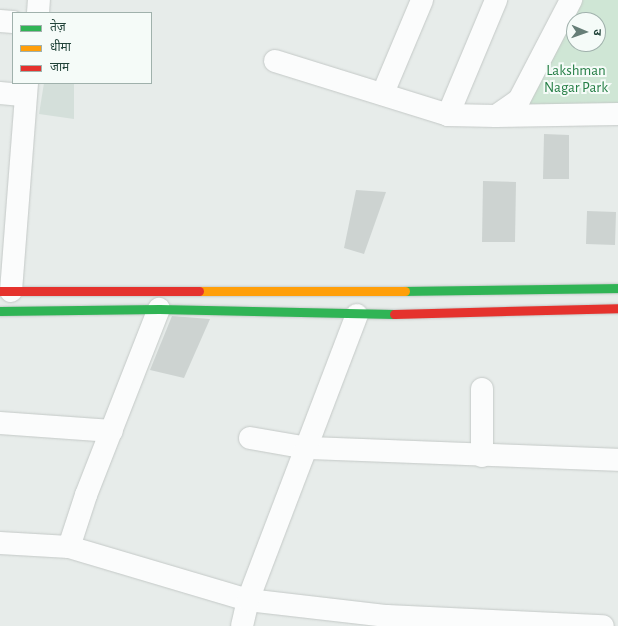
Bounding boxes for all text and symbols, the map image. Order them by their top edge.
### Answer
legend [12,12,152,84]
north arrow [566,12,606,52]
text: तेज़ [50,21,66,33]
text: उ [592,29,603,36]
text: धीमा [50,41,71,53]
text: जाम [50,61,69,73]
park label: Lakshman Nagar Park [544,61,608,96]

